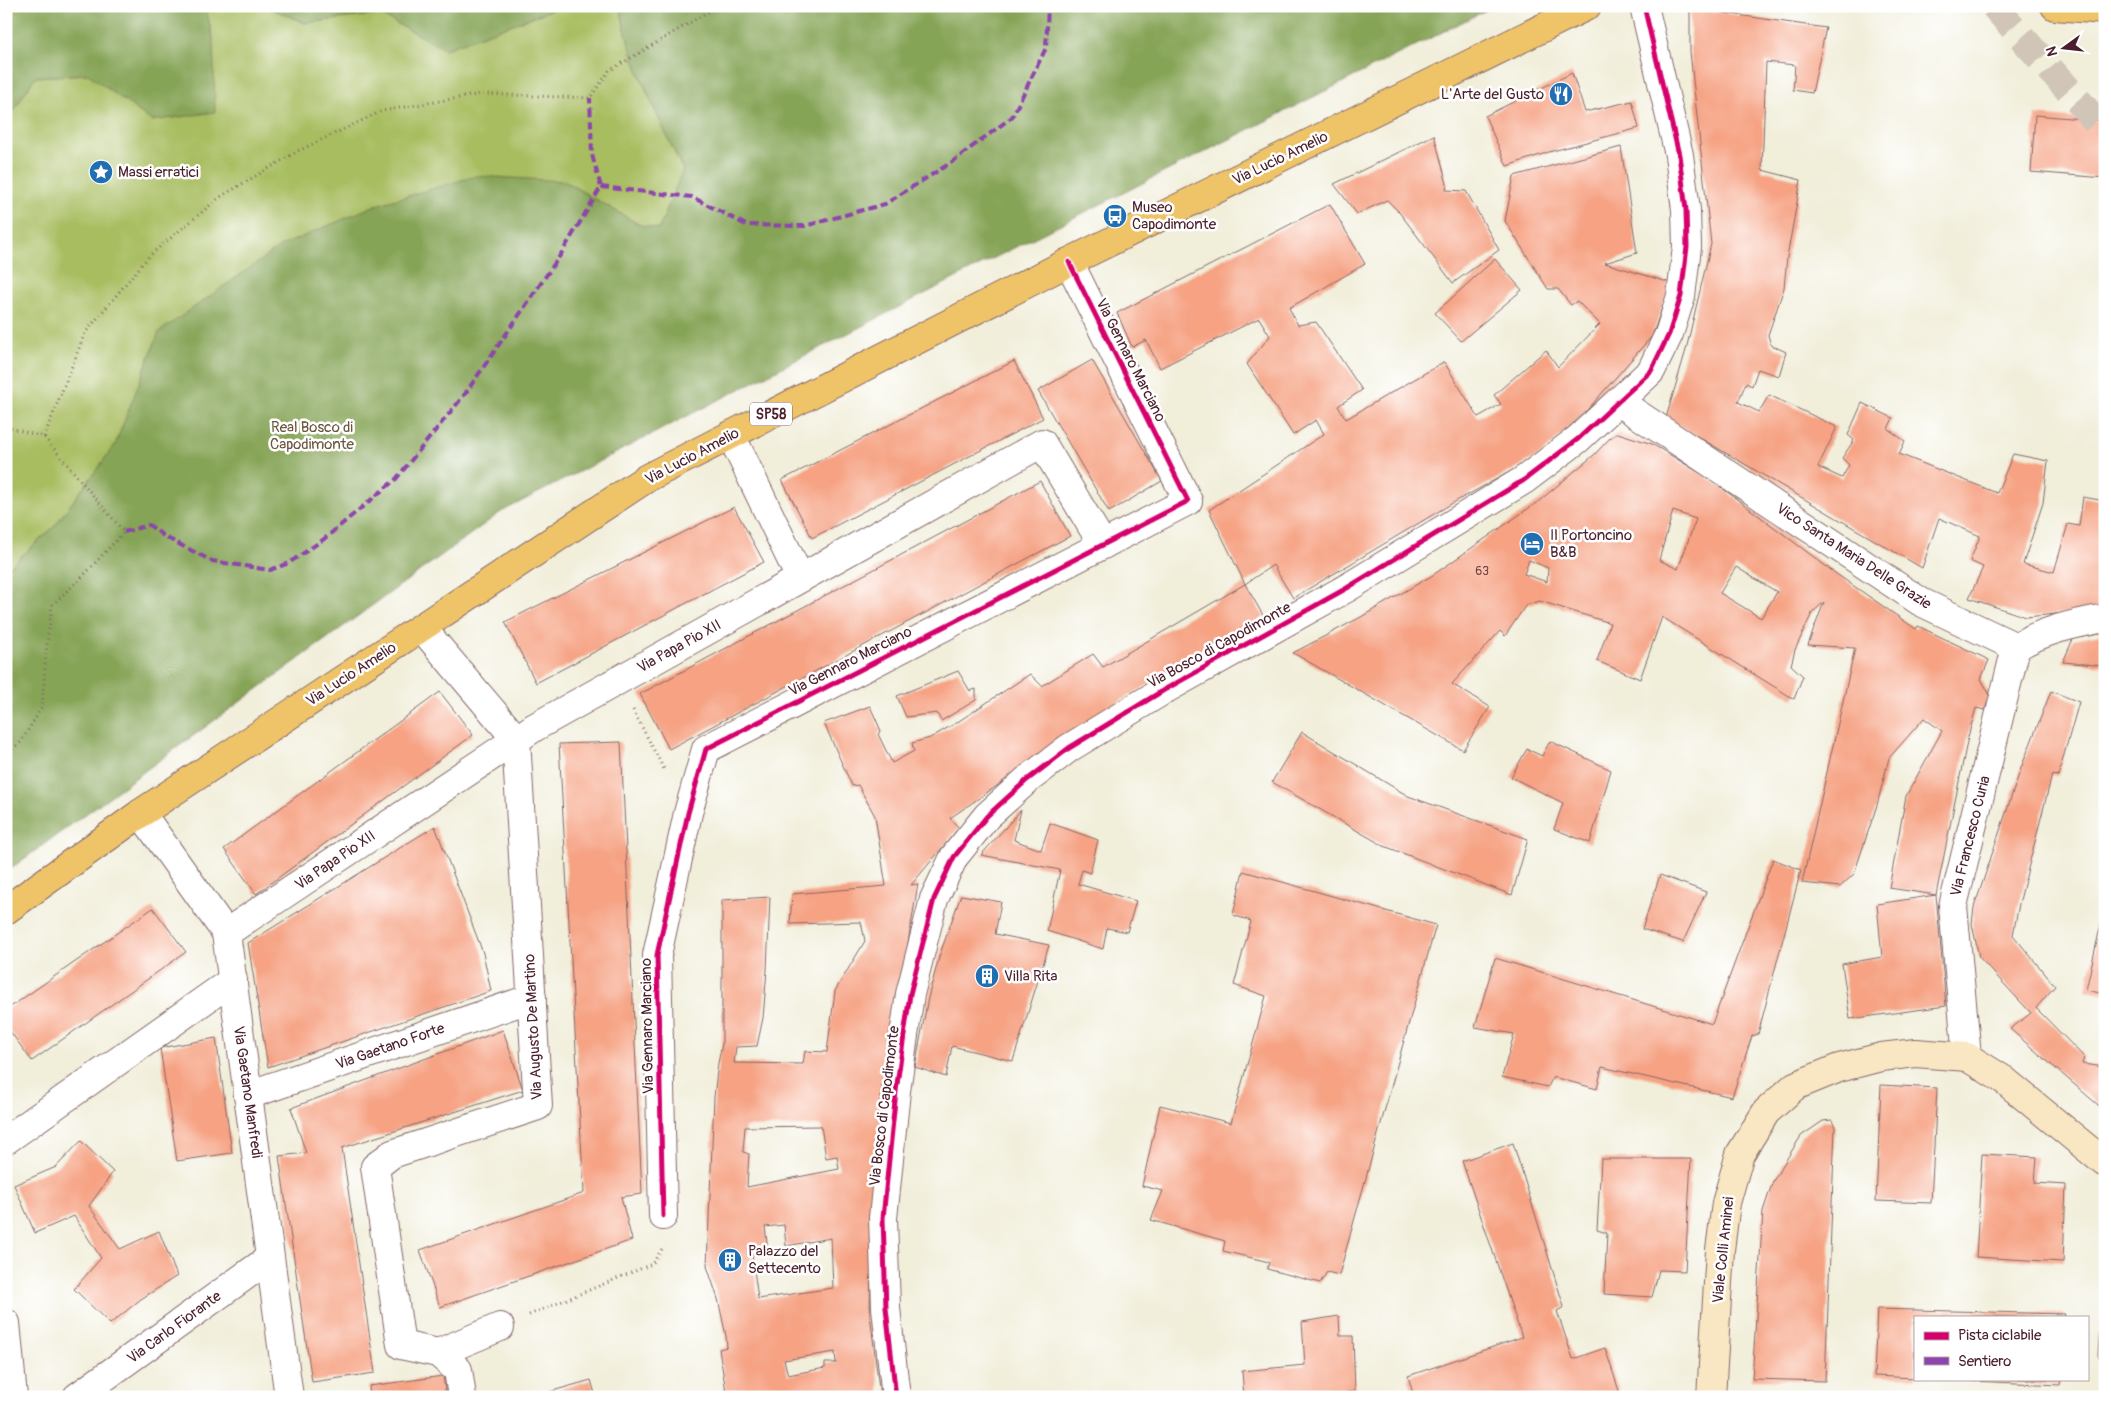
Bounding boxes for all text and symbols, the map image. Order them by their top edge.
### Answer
north arrow [2038,22,2088,72]
text: N [2042,44,2061,58]
restaurant icon: L'Arte del Gusto [1548,81,1574,107]
place label: L'Arte del Gusto [1441,85,1544,104]
street label: Via Lucio Amelio [1229,127,1331,190]
place icon: Massi erratici [88,159,114,185]
place label: Massi erratici [118,163,199,182]
place label: Museo Capodimonte [1132,198,1217,234]
bus stop icon: Museo Capodimonte [1102,203,1128,229]
street label: Via Gennaro Marciano [1091,295,1170,425]
road number: SP58 [750,402,792,426]
park label: Real Bosco di Capodimonte [270,418,355,454]
street label: Via Lucio Amelio [642,424,743,489]
street label: Vico Santa Maria Delle Grazie [1773,499,1935,614]
place label: Il Portoncino B&B [1550,526,1632,562]
hotel icon: Il Portoncino B&B [1519,531,1545,557]
house number: 63 [1475,564,1489,579]
street label: Via Bosco di Capodimonte [1144,598,1295,693]
street label: Via Papa Pio XII [634,616,725,677]
street label: Via Gennaro Marciano [785,622,915,701]
street label: Via Lucio Amelio [303,638,400,711]
street label: Via Francesco Curia [1946,774,1995,898]
street label: Via Papa Pio XII [291,827,379,894]
street label: Via Augusto De Martino [520,953,547,1101]
street label: Via Gennaro Marciano [637,958,658,1094]
building icon: Villa Rita [974,963,1000,989]
place label: Villa Rita [1004,967,1057,986]
street label: Via Gaetano Forte [333,1019,448,1074]
street label: Via Bosco di Capodimonte [865,1024,904,1187]
street label: Via Gaetano Manfredi [229,1025,266,1160]
street label: Viale Colli Aminei [1708,1195,1739,1304]
place label: Palazzo del Settecento [748,1242,821,1278]
building icon: Palazzo del Settecento [717,1247,743,1273]
street label: Via Carlo Fiorante [123,1287,226,1368]
legend [1914,1316,2088,1380]
text: Pista ciclabile [1958,1326,2042,1345]
text: Sentiero [1958,1352,2011,1371]

